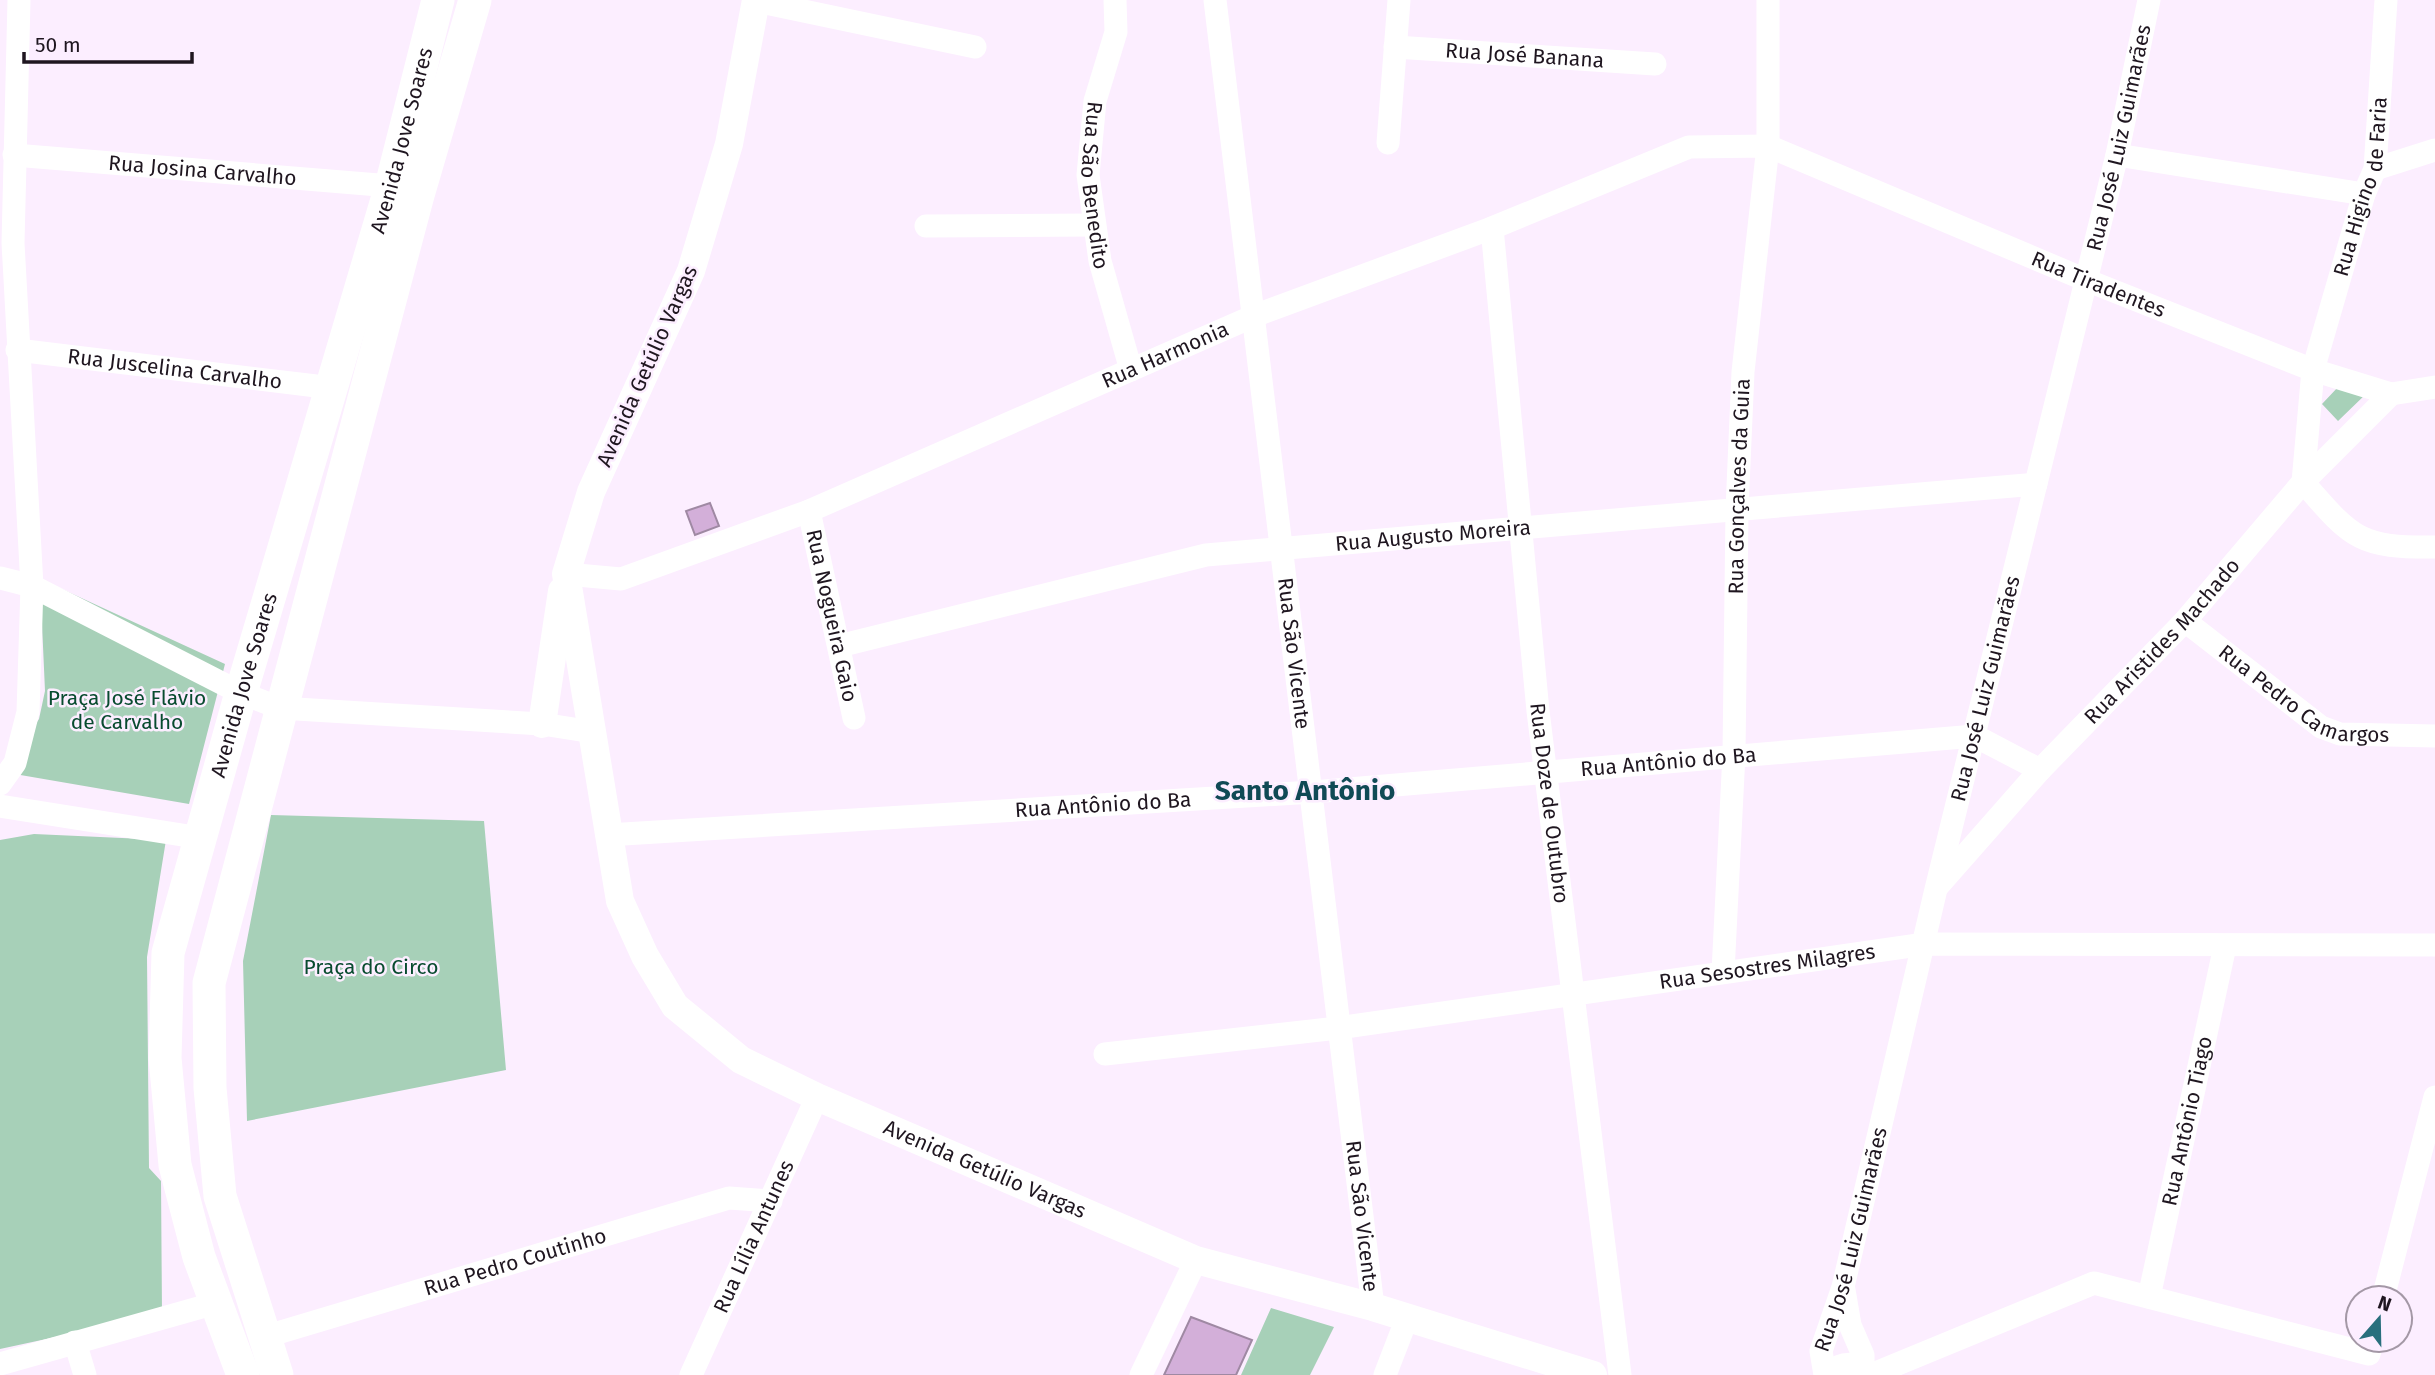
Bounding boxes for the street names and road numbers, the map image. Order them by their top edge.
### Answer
street label: Rua José Luiz Guimarães [2081,22,2157,254]
street label: Rua José Banana [1444,37,1605,74]
street label: Avenida Jove Soares [365,45,439,237]
street label: Rua Higino de Faria [2328,96,2393,279]
street label: Rua São Benedito [1075,100,1115,272]
street label: Rua Josina Carvalho [107,150,298,191]
street label: Rua Tiradentes [2027,245,2169,323]
street label: Avenida Getúlio Vargas [591,261,703,471]
street label: Rua Harmonia [1098,316,1233,394]
street label: Rua Juscelina Carvalho [66,343,284,395]
street label: Rua Gonçalves da Guia [1723,378,1756,595]
street label: Rua Augusto Moreira [1334,514,1532,557]
street label: Rua Nogueira Gaio [800,527,863,704]
street label: Rua Aristides Machado [2079,553,2246,730]
street label: Rua José Luiz Guimarães [1945,573,2026,804]
street label: Rua São Vicente [1272,576,1316,730]
street label: Avenida Jove Soares [205,589,283,780]
street label: Rua Pedro Camargos [2213,639,2390,748]
street label: Rua Doze de Outubro [1524,702,1575,905]
street label: Rua Antônio do Ba [1579,742,1758,782]
street label: Rua Antônio do Ba [1014,786,1192,823]
street label: Rua Sesostres Milagres [1657,938,1877,995]
street label: Rua Antônio Tiago [2156,1034,2218,1208]
street label: Avenida Getúlio Vargas [880,1114,1090,1224]
street label: Rua José Luiz Guimarães [1809,1124,1893,1355]
street label: Rua São Vicente [1340,1139,1384,1293]
street label: Rua Lília Antunes [708,1156,800,1317]
street label: Rua Pedro Coutinho [421,1222,609,1302]

